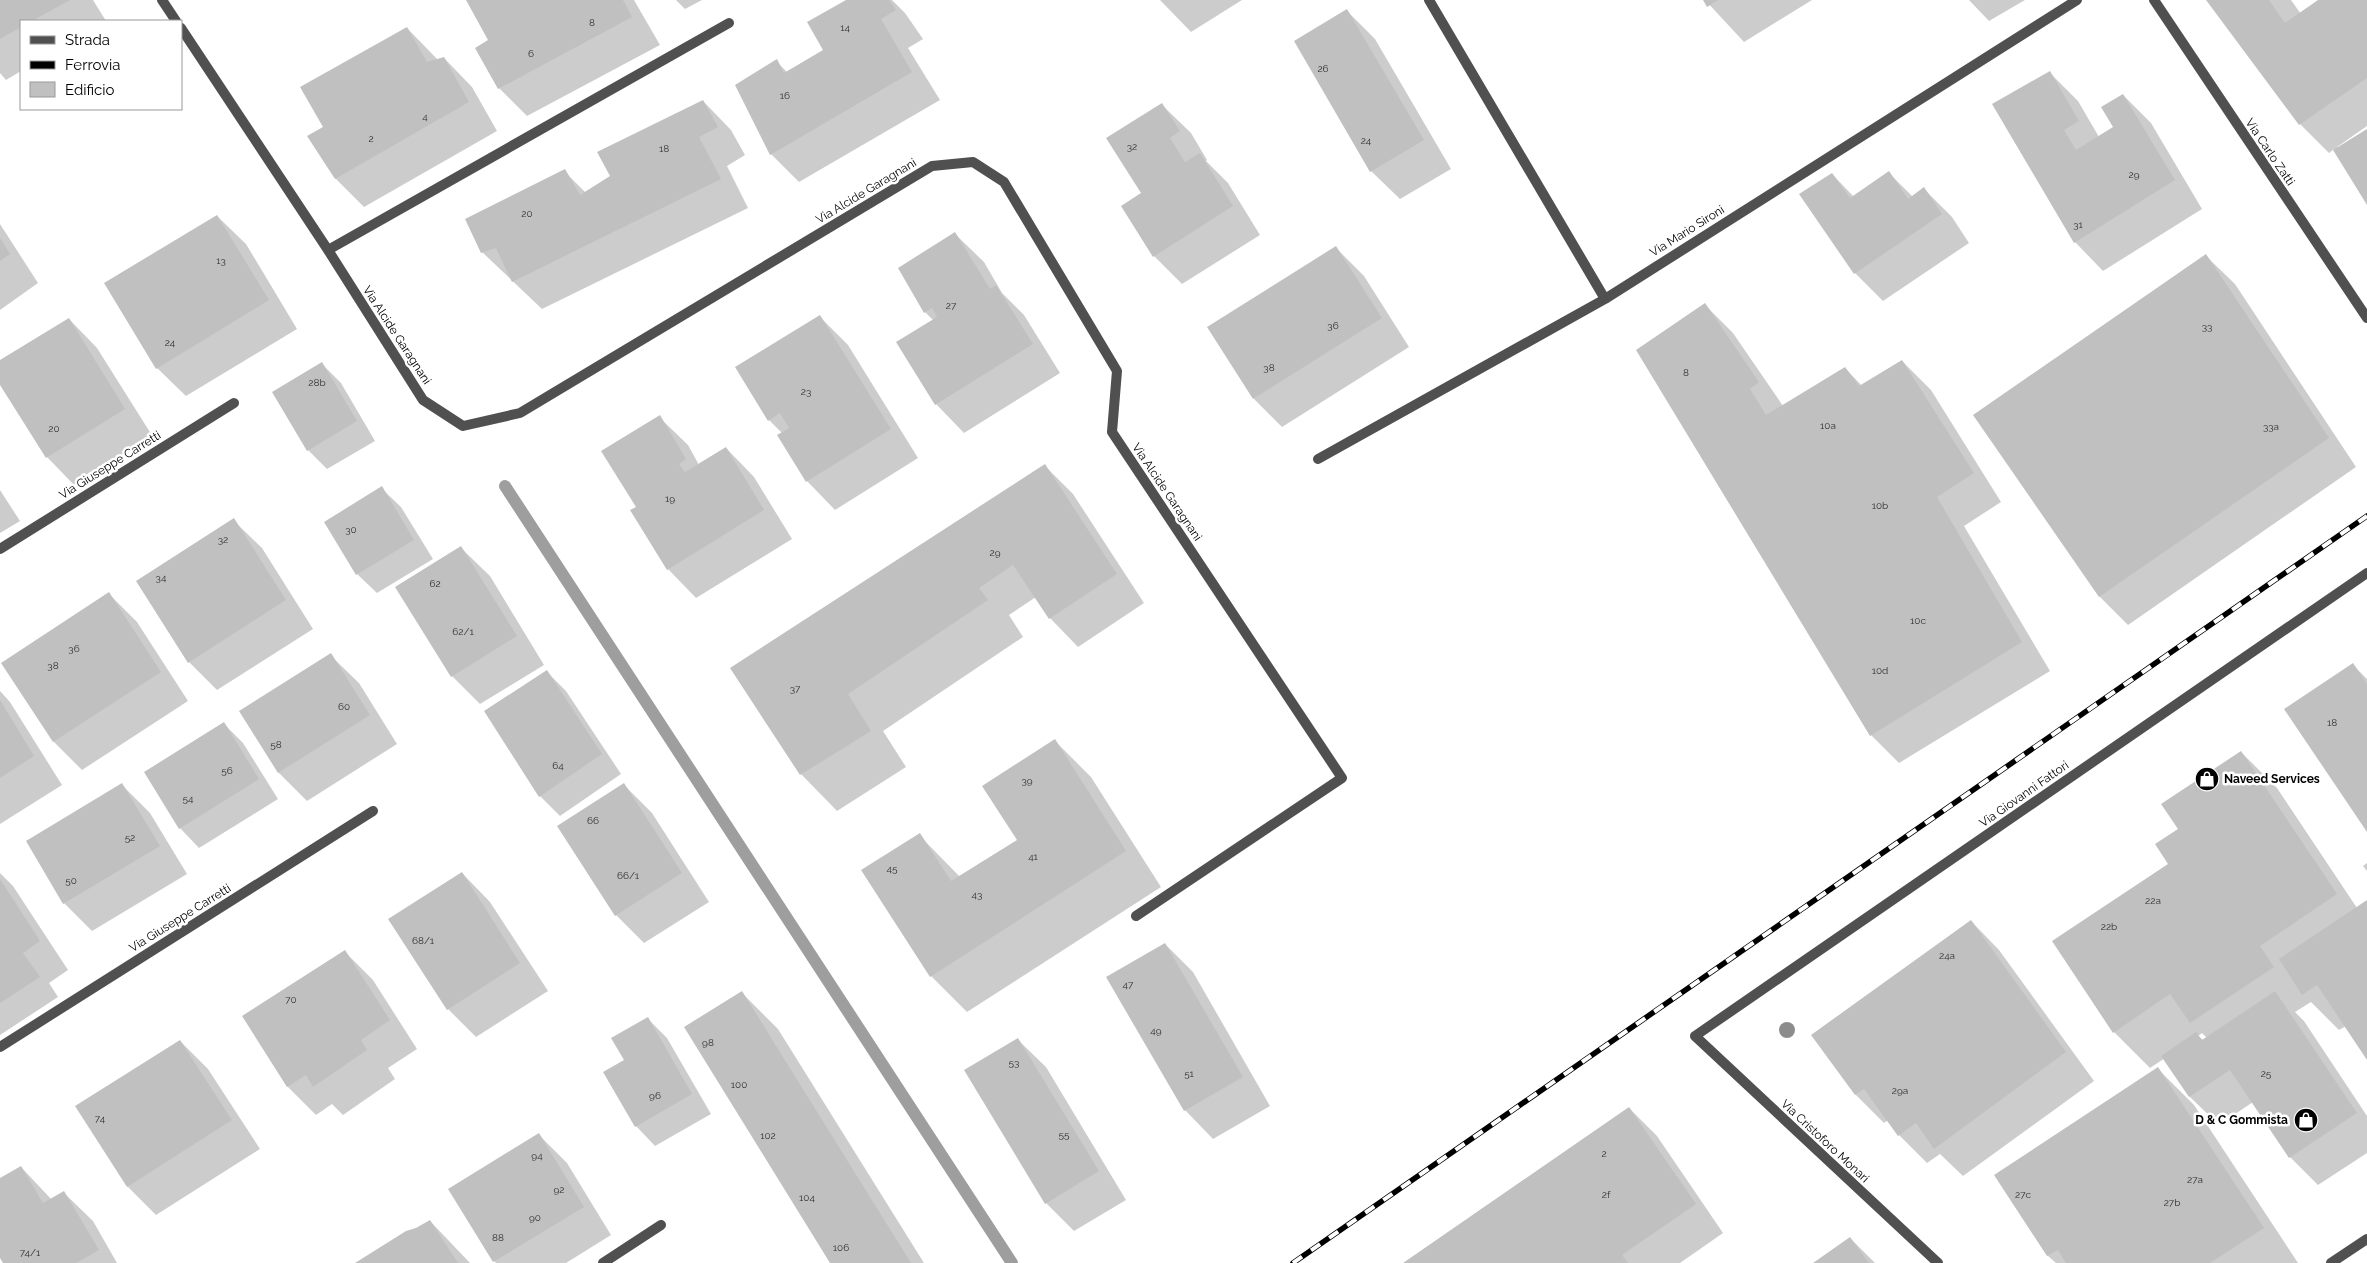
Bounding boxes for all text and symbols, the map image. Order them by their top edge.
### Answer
house number: 8 [589,17,595,28]
legend [20,20,182,110]
house number: 14 [840,22,850,33]
text: Strada [65,31,110,49]
house number: 6 [528,48,534,59]
text: Ferrovia [65,56,121,74]
house number: 26 [1317,63,1329,74]
text: Edificio [65,81,115,99]
house number: 16 [780,90,790,101]
house number: 4 [422,111,428,122]
street label: Via Carlo Zatti [2243,116,2297,188]
house number: 2 [368,133,374,144]
house number: 24 [1361,135,1372,146]
house number: 32 [1127,141,1137,152]
house number: 18 [659,143,669,154]
street label: Via Alcide Garagnani [813,155,919,227]
house number: 29 [2128,169,2140,180]
street label: Via Mario Sironi [1647,203,1727,259]
house number: 20 [521,208,533,219]
house number: 31 [2073,219,2084,230]
house number: 13 [216,255,226,266]
street label: Via Alcide Garagnani [360,283,434,387]
house number: 27 [946,300,957,311]
house number: 36 [1327,320,1339,331]
house number: 33 [2202,321,2212,332]
house number: 24 [165,337,176,348]
house number: 38 [1263,362,1275,373]
house number: 8 [1683,367,1689,378]
house number: 28b [308,377,326,388]
house number: 23 [801,386,811,397]
house number: 10a [1820,420,1836,431]
house number: 33a [2263,421,2279,432]
house number: 20 [48,423,60,434]
street label: Via Giuseppe Carretti [57,428,163,502]
street label: Via Alcide Garagnani [1129,441,1205,543]
house number: 19 [665,493,675,504]
house number: 10b [1872,500,1888,511]
house number: 30 [345,524,357,535]
house number: 32 [218,534,228,545]
house number: 29 [989,547,1001,558]
house number: 34 [156,572,167,583]
house number: 62 [429,578,441,589]
house number: 10c [1910,615,1926,626]
house number: 62/1 [452,626,474,637]
house number: 36 [68,643,80,654]
house number: 38 [47,660,59,671]
house number: 10d [1872,665,1888,676]
house number: 37 [790,683,801,694]
house number: 60 [338,701,350,712]
house number: 18 [2327,717,2337,728]
house number: 58 [270,739,282,750]
street label: Via Giovanni Fattori [1977,758,2071,830]
house number: 64 [552,760,564,771]
house number: 56 [221,765,233,776]
shop icon: Naveed Services [2194,766,2220,792]
place label: Naveed Services [2224,772,2320,786]
house number: 39 [1021,775,1033,786]
house number: 54 [183,793,194,804]
house number: 66 [587,815,599,826]
house number: 52 [125,832,135,843]
house number: 41 [1028,851,1039,862]
house number: 45 [887,863,898,874]
house number: 66/1 [617,870,640,881]
house number: 50 [65,875,77,886]
street label: Via Giuseppe Carretti [127,881,233,955]
house number: 43 [972,889,982,900]
house number: 22a [2145,895,2161,906]
house number: 22b [2101,921,2117,932]
house number: 68/1 [412,935,435,946]
house number: 24a [1939,950,1955,961]
house number: 47 [1123,979,1134,990]
house number: 70 [285,994,297,1005]
house number: 49 [1150,1025,1162,1036]
house number: 98 [702,1037,714,1048]
house number: 53 [1009,1057,1019,1068]
house number: 51 [1184,1068,1195,1079]
house number: 25 [2261,1068,2272,1079]
house number: 100 [731,1079,747,1090]
house number: 29a [1892,1085,1908,1096]
house number: 96 [649,1090,661,1101]
street label: Via Cristoforo Monari [1778,1097,1872,1185]
shop icon: D & C Gommista [2293,1107,2319,1133]
house number: 74 [95,1113,106,1124]
place label: D & C Gommista [2195,1113,2288,1127]
house number: 55 [1059,1129,1070,1140]
house number: 102 [760,1130,776,1141]
house number: 2 [1601,1148,1607,1159]
house number: 94 [531,1150,543,1161]
house number: 27a [2187,1174,2203,1185]
house number: 92 [553,1184,565,1195]
house number: 2f [1602,1189,1611,1200]
house number: 27c [2015,1189,2032,1200]
house number: 104 [799,1192,815,1203]
house number: 27b [2164,1197,2180,1208]
house number: 90 [529,1212,541,1223]
house number: 88 [492,1232,504,1243]
house number: 106 [833,1242,849,1253]
house number: 74/1 [20,1247,41,1258]

